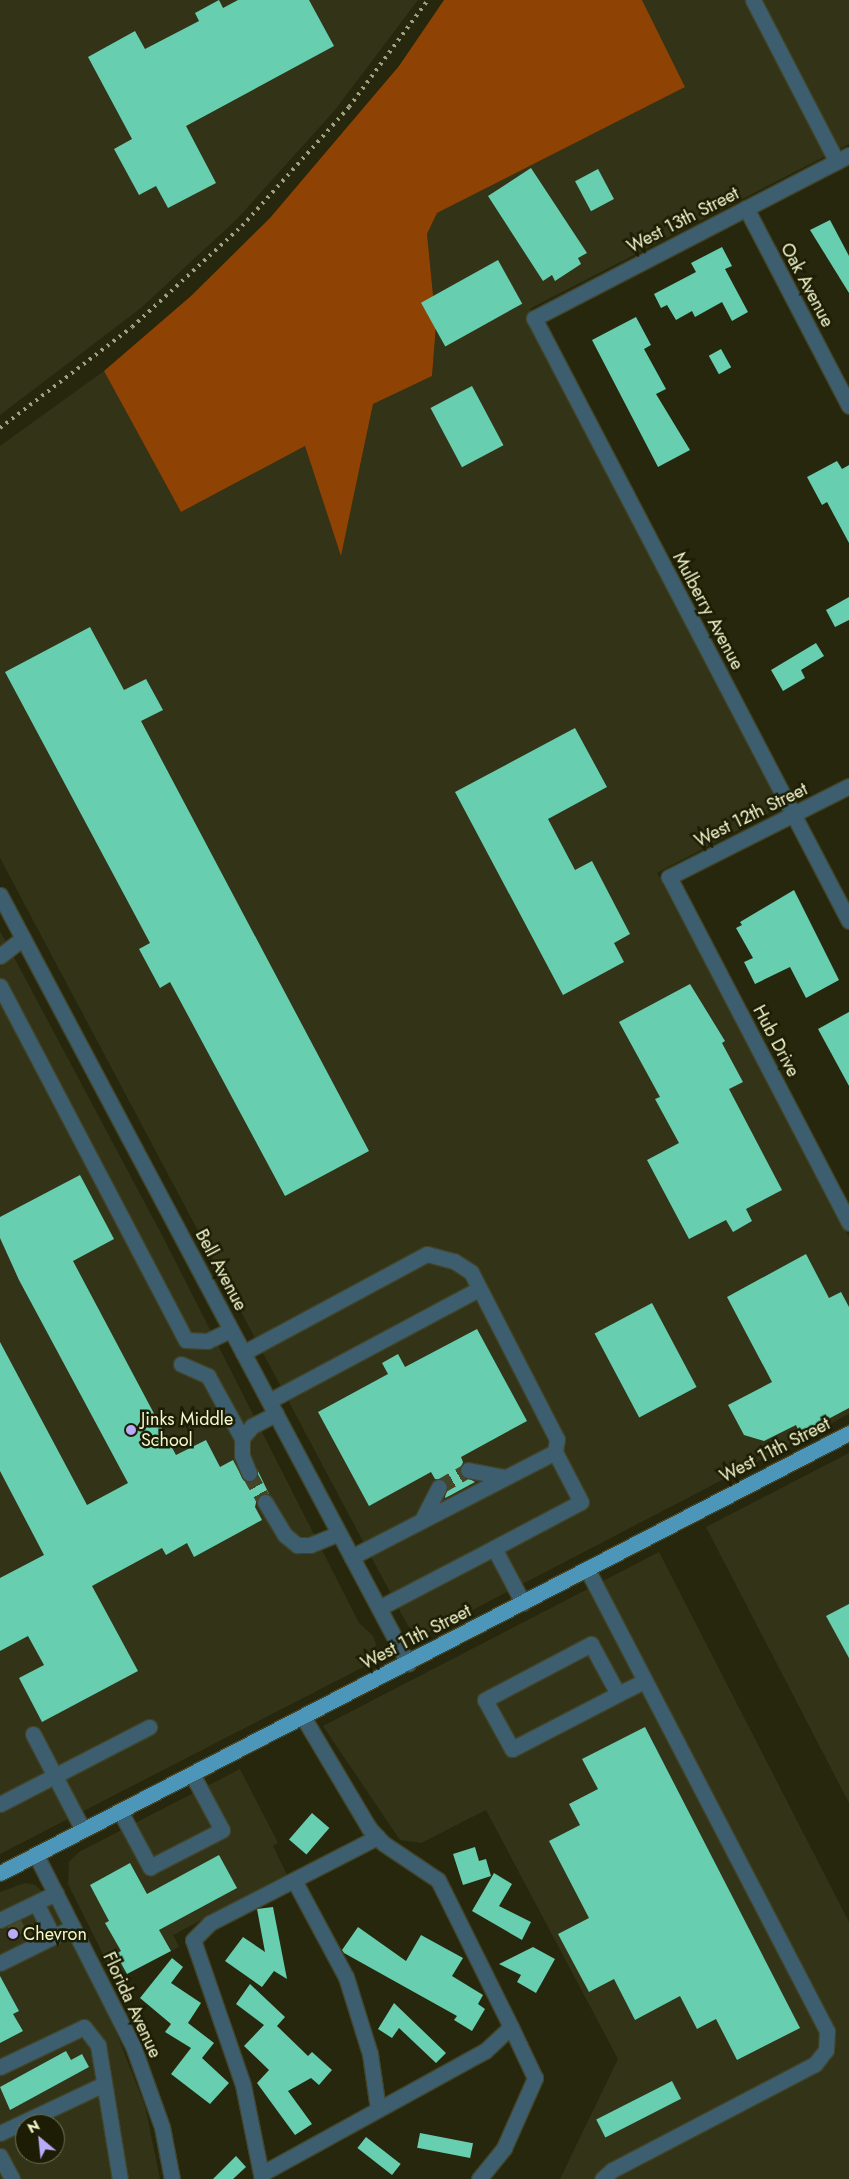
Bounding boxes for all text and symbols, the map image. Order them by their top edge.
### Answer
street label: West 13th Street [623,183,743,257]
street label: Oak Avenue [776,239,838,331]
street label: Mulberry Avenue [668,549,748,673]
street label: West 12th Street [691,778,811,852]
street label: Hub Drive [748,1001,804,1081]
street label: Bell Avenue [191,1226,251,1314]
place label: Jinks Middle School [141,1409,233,1452]
street label: West 11th Street [716,1413,834,1487]
marker: Jinks Middle School [125,1424,137,1436]
street label: West 11th Street [357,1600,475,1674]
place label: Chevron [23,1923,87,1945]
marker: Chevron [7,1928,19,1940]
street label: Florida Avenue [98,1949,166,2061]
north arrow [15,2114,65,2164]
text: N [24,2115,43,2138]

